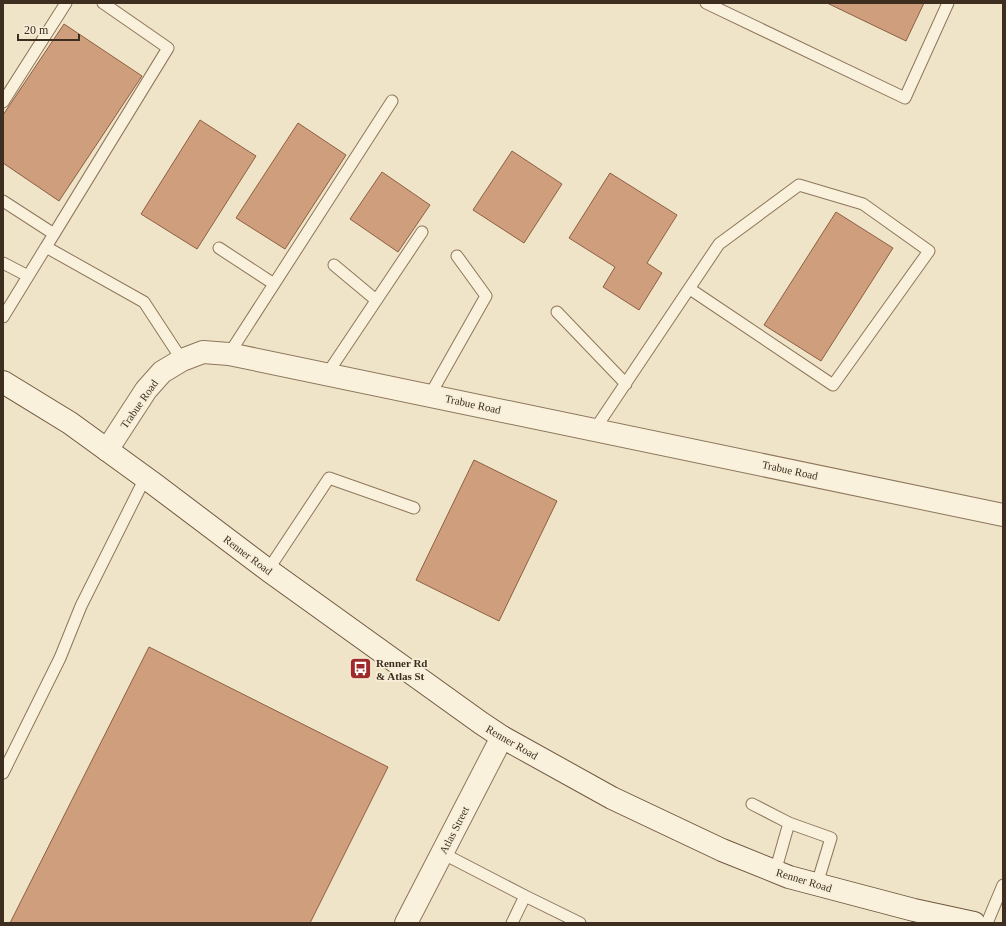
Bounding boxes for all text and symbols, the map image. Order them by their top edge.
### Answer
scale bar [18,16,79,42]
text: 20 m [24,23,49,37]
street label: Trabue Road [118,377,160,431]
street label: Trabue Road [444,392,502,416]
street label: Trabue Road [761,458,819,482]
street label: Renner Road [221,533,275,577]
bus stop icon: Renner Rd & Atlas St [348,656,374,682]
place label: Renner Rd & Atlas St [376,657,427,682]
street label: Renner Road [484,722,540,762]
street label: Atlas Street [437,804,471,856]
street label: Renner Road [775,866,834,894]

